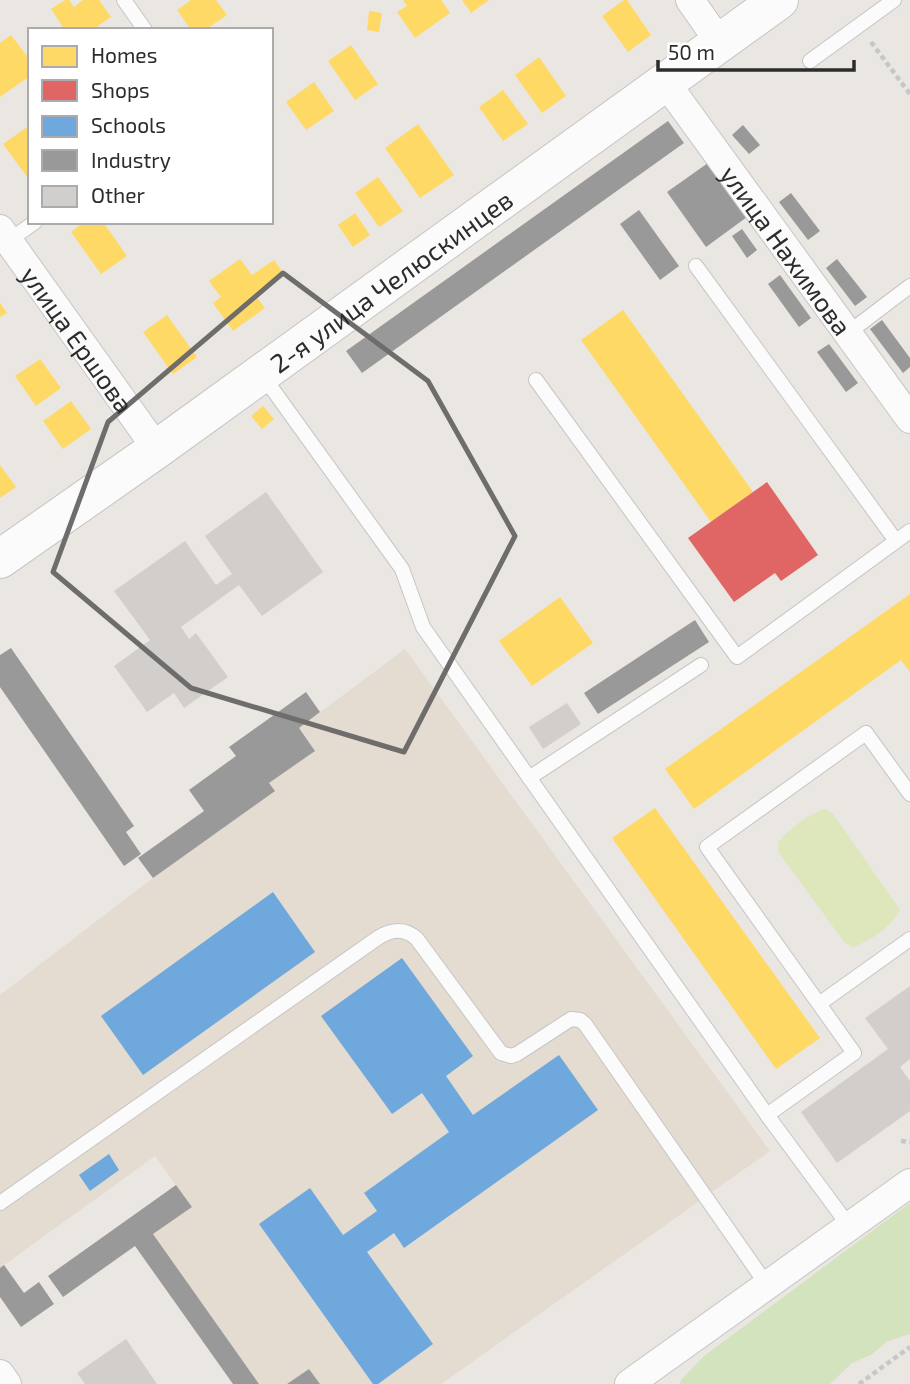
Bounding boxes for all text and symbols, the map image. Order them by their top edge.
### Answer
legend [28,28,273,224]
scale bar [658,28,854,72]
text: 50 m [668,39,715,64]
text: Homes [91,42,157,67]
text: Shops [91,77,150,102]
text: Schools [91,112,166,137]
text: Industry [91,147,171,172]
street label: улица Нахимова [714,159,859,341]
text: Other [91,182,146,207]
street label: 2-я улица Челюскинцев [264,182,518,378]
street label: улица Ершова [15,260,141,418]

